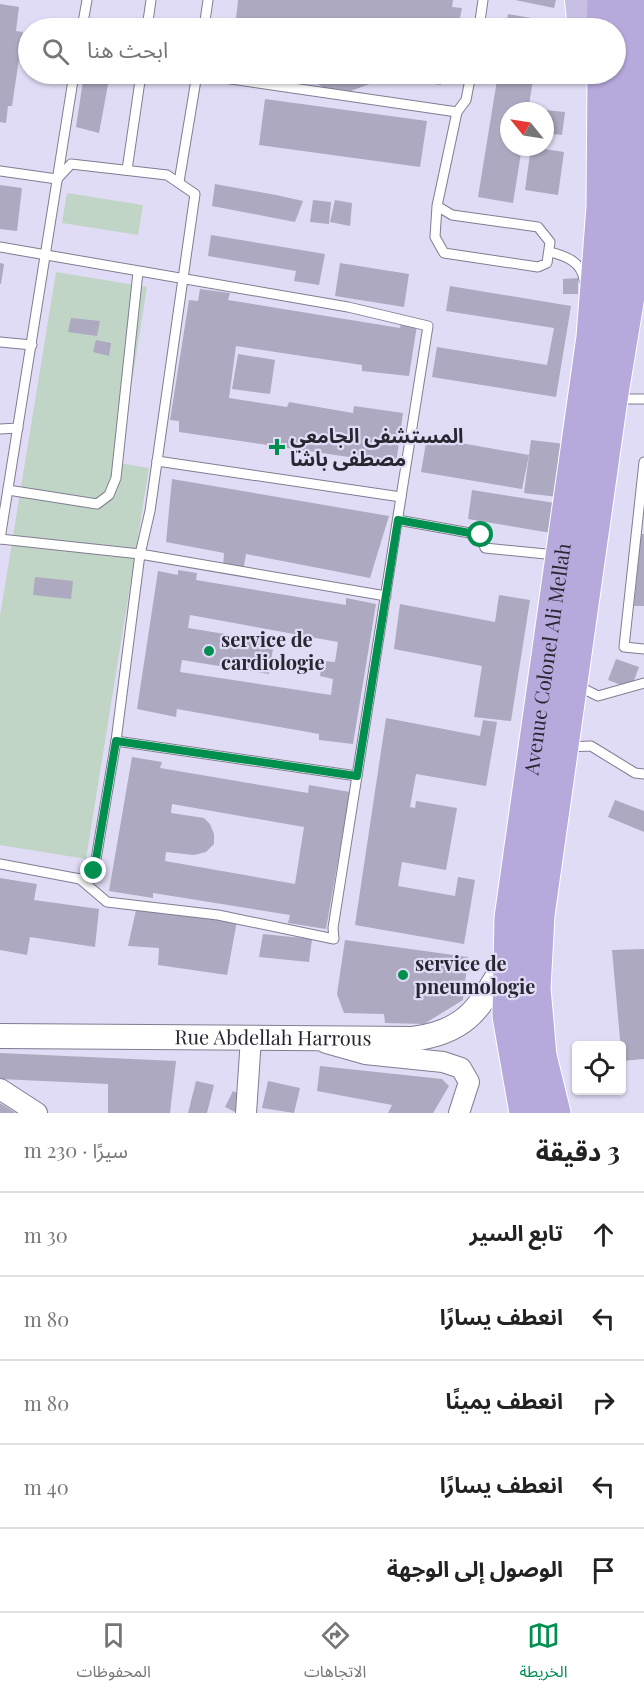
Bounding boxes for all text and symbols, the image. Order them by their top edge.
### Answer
search box [18,18,626,84]
text: ابحث هنا [87,34,168,64]
icon: search [39,35,72,68]
north arrow [500,102,554,156]
place label: المستشفى الجامعي مصطفى باشا [290,421,464,471]
marker: المستشفى الجامعي مصطفى باشا [268,438,286,456]
route start [467,521,493,547]
street label: Avenue Colonel Ali Mellah [516,541,576,777]
place label: service de cardiologie [221,625,324,675]
marker: service de cardiologie [202,644,216,658]
route end [80,857,106,883]
place label: service de pneumologie [415,949,535,999]
marker: service de pneumologie [396,968,410,982]
street label: Rue Abdellah Harrous [175,1022,372,1051]
map controls [572,1041,626,1095]
button: locate [572,1041,626,1095]
text: 3 دقيقة [536,1133,620,1168]
text: سيرًا · 230 m [24,1136,128,1163]
text: تابع السير [470,1217,563,1247]
icon: ahead [587,1218,620,1251]
text: 30 m [24,1221,68,1248]
text: انعطف يسارًا [440,1301,563,1331]
icon: left [587,1302,620,1335]
text: 80 m [24,1305,69,1332]
text: انعطف يمينًا [445,1385,563,1415]
icon: right [587,1386,620,1419]
text: 80 m [24,1389,69,1416]
text: انعطف يسارًا [440,1469,563,1499]
icon: left [587,1470,620,1503]
text: 40 m [24,1473,69,1500]
text: الوصول إلى الوجهة [387,1553,563,1583]
icon: arrive [587,1554,620,1587]
tab: المحفوظات [77,1619,151,1689]
tab: الاتجاهات [304,1619,366,1689]
tab: الخريطة [520,1619,567,1689]

